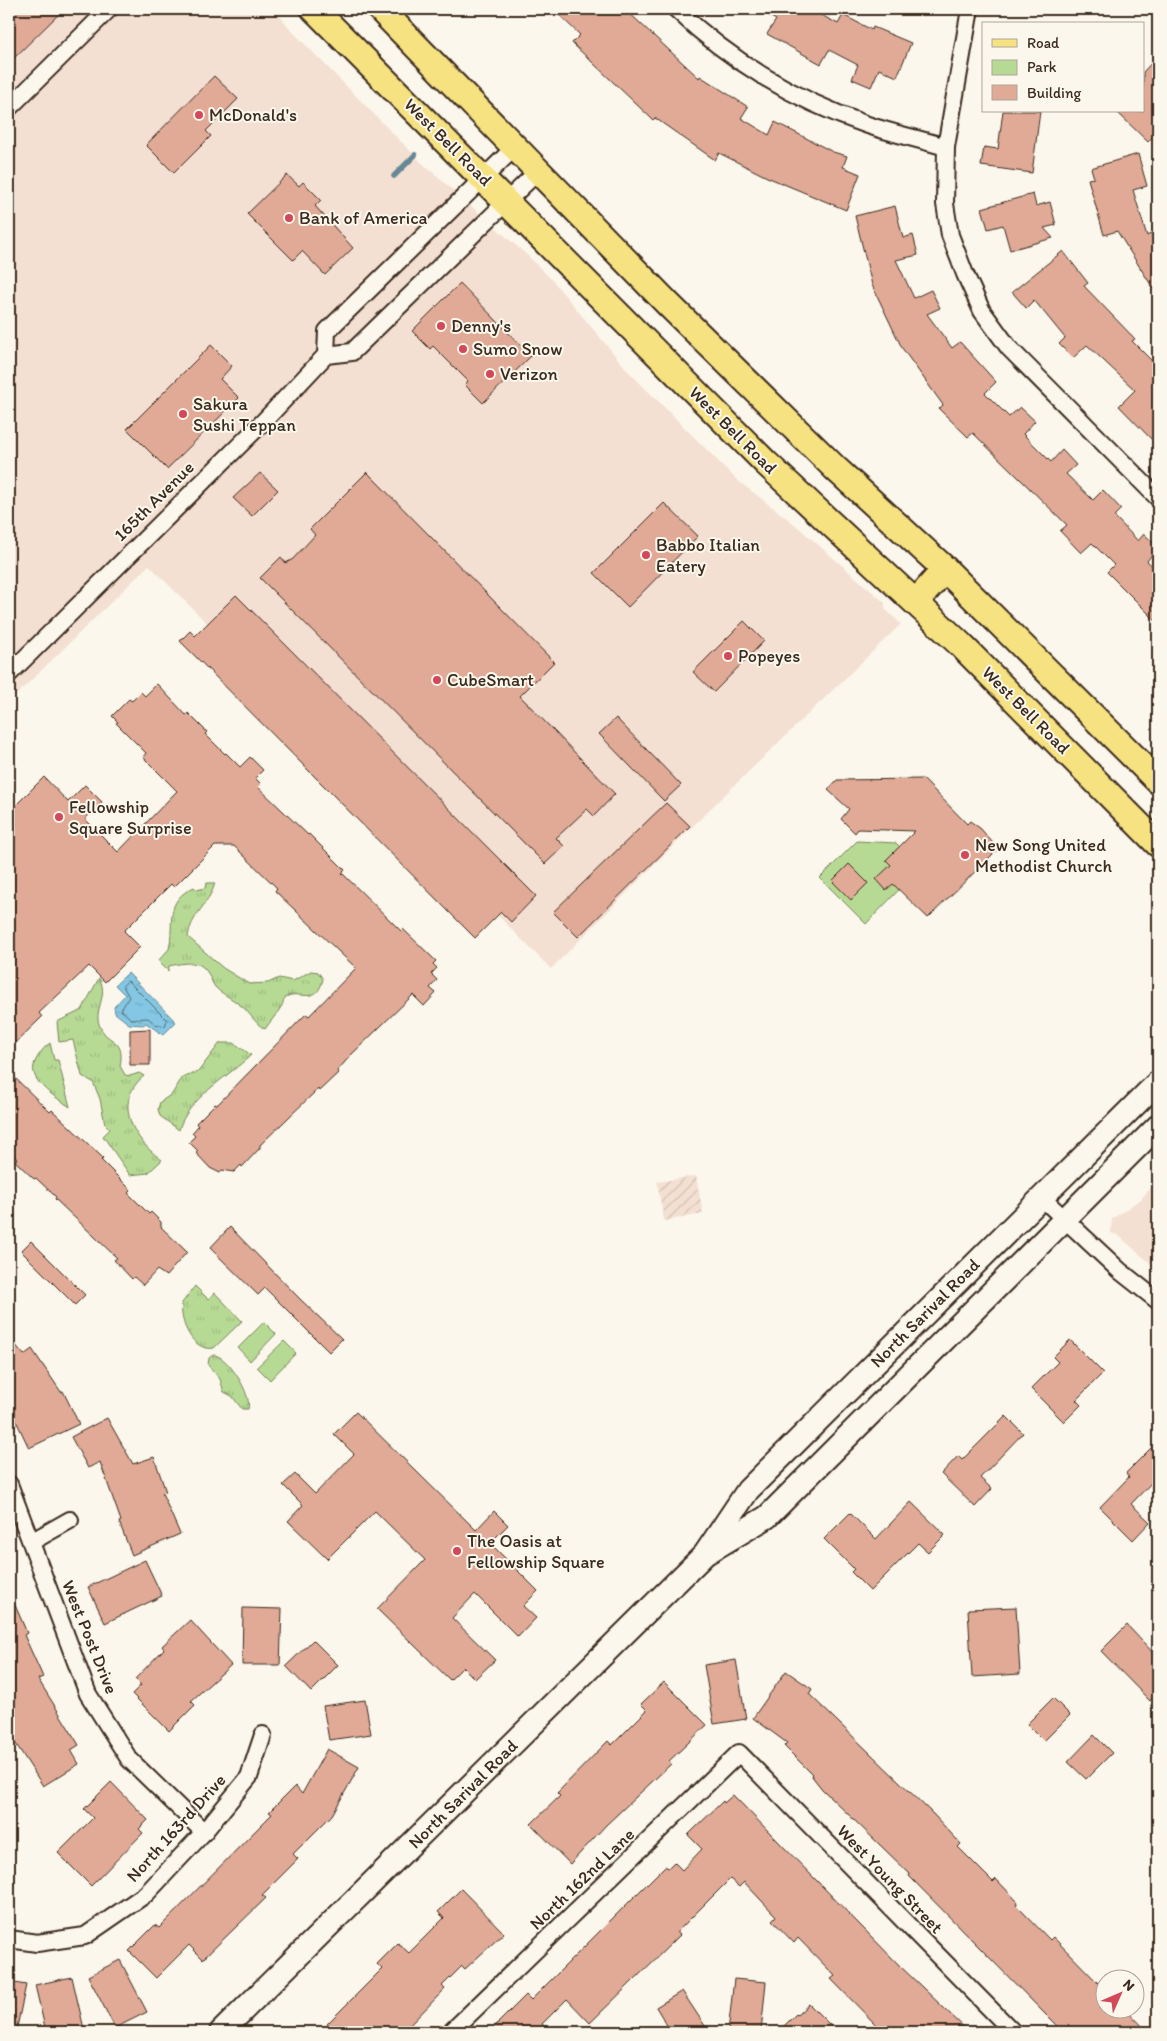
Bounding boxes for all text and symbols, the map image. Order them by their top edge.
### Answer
legend [982,22,1144,112]
text: Road [1027,34,1060,52]
text: Park [1027,58,1057,76]
text: Building [1027,84,1081,102]
street label: West Bell Road [399,93,497,191]
place label: McDonald's [209,104,297,126]
marker: McDonald's [193,109,205,121]
place label: Bank of America [299,207,428,229]
marker: Bank of America [283,212,295,224]
place label: Denny's [451,315,511,337]
marker: Denny's [435,320,447,332]
place label: Sumo Snow [473,338,563,360]
marker: Sumo Snow [457,343,469,355]
place label: Verizon [500,363,558,385]
marker: Verizon [484,368,496,380]
street label: West Bell Road [684,381,782,479]
place label: Sakura Sushi Teppan [193,393,296,436]
marker: Sakura Sushi Teppan [177,408,189,420]
street label: 165th Avenue [109,456,199,546]
place label: Babbo Italian Eatery [656,534,760,577]
marker: Babbo Italian Eatery [640,549,652,561]
place label: Popeyes [738,645,800,667]
marker: Popeyes [722,650,734,662]
street label: West Bell Road [977,661,1075,759]
place label: CubeSmart [447,669,534,691]
marker: CubeSmart [431,674,443,686]
place label: Fellowship Square Surprise [69,796,192,839]
marker: Fellowship Square Surprise [53,811,65,823]
place label: New Song United Methodist Church [975,834,1112,877]
marker: New Song United Methodist Church [959,849,971,861]
street label: North Sarival Road [866,1254,984,1372]
place label: The Oasis at Fellowship Square [467,1530,605,1573]
marker: The Oasis at Fellowship Square [451,1545,463,1557]
street label: West Post Drive [57,1577,123,1697]
street label: North Sarival Road [404,1735,522,1853]
street label: North 163rd Drive [122,1769,230,1887]
street label: West Young Street [832,1820,948,1938]
street label: North 162nd Lane [525,1823,639,1935]
north arrow [1094,1968,1144,2018]
text: N [1119,1976,1138,1995]

